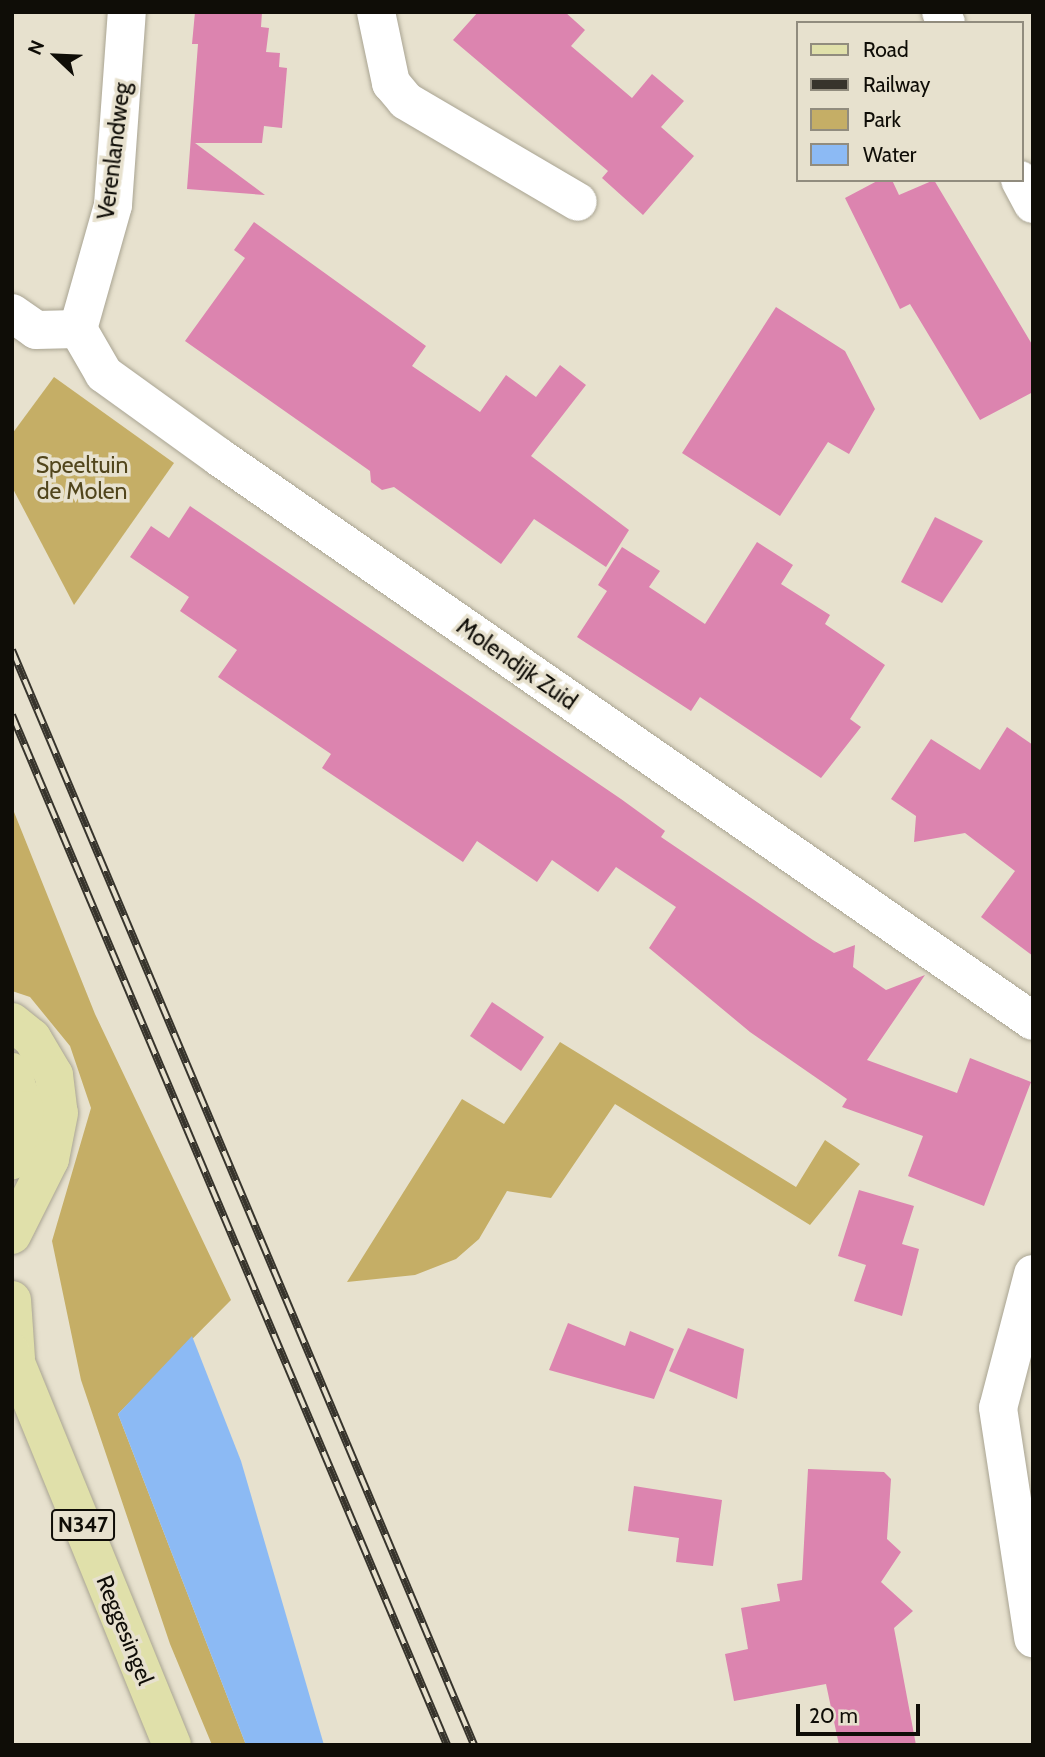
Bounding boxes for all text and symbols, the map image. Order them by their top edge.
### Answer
north arrow [21,21,91,91]
legend [796,21,1024,182]
text: N [23,37,49,58]
text: Road [863,37,909,62]
text: Railway [863,72,930,97]
street label: Verenlandweg [92,81,136,221]
text: Park [863,107,901,132]
text: Water [863,142,916,167]
park label: Speeltuin de Molen [36,451,128,505]
street label: Molendijk Zuid [452,612,582,716]
road number: N347 [50,1508,116,1542]
street label: Reggesingel [91,1571,159,1689]
scale bar [800,1690,924,1734]
text: 20 m [809,1703,858,1728]

